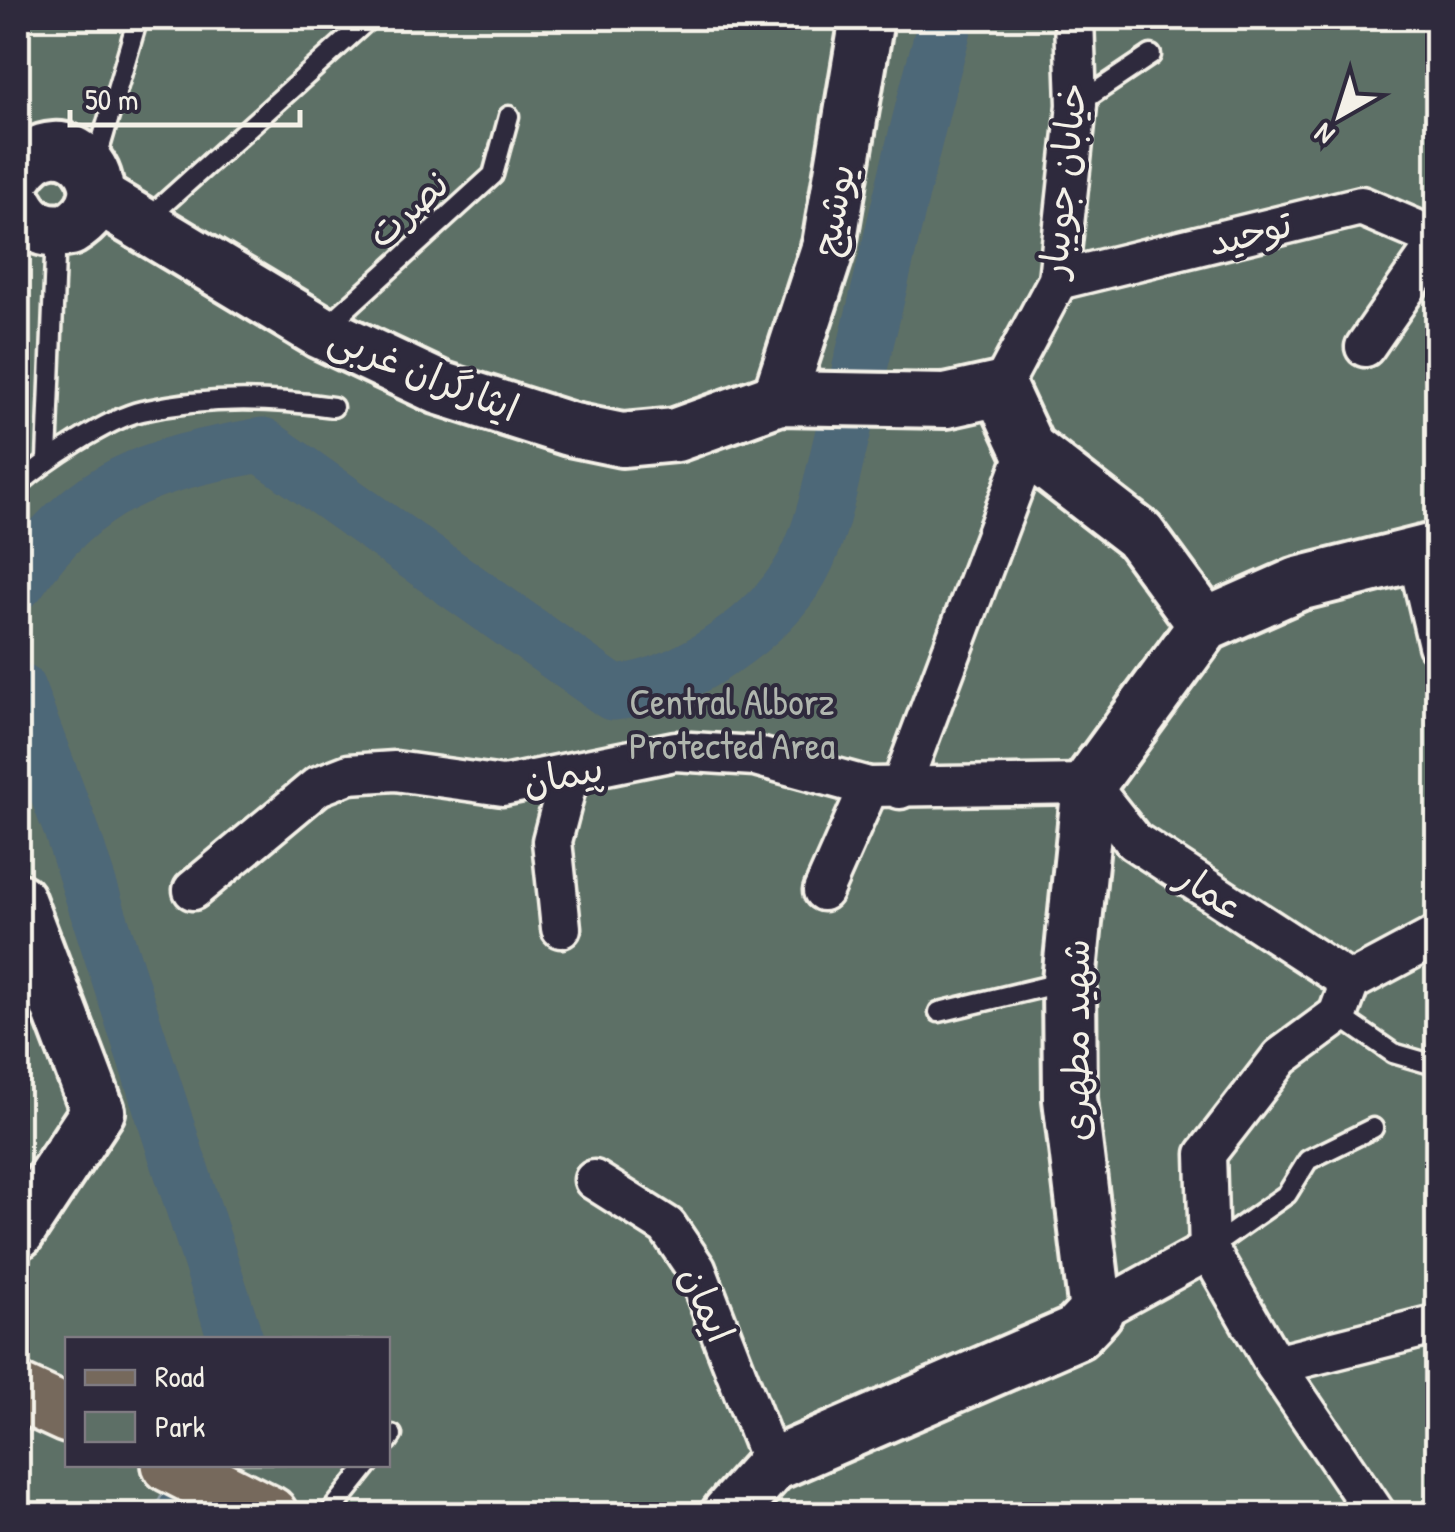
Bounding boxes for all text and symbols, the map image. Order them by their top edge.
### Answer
scale bar [70,65,300,127]
north arrow [1290,65,1390,165]
text: 50 m [85,79,138,119]
street label: خیابان جویبار [1026,80,1098,283]
text: N [1306,115,1342,154]
street label: نصرت [355,158,460,259]
street label: یوشیج [798,159,867,260]
street label: توحید [1203,196,1298,267]
street label: ایثارگران غربی [322,310,527,434]
park label: Central Alborz Protected Area [629,675,835,771]
street label: پیمان [518,741,607,807]
street label: عمار [1166,849,1256,933]
street label: شهید مطهری [1049,939,1101,1141]
street label: ایمان [668,1257,748,1350]
legend [65,1337,390,1467]
text: Road [155,1356,204,1396]
text: Park [155,1406,205,1446]

